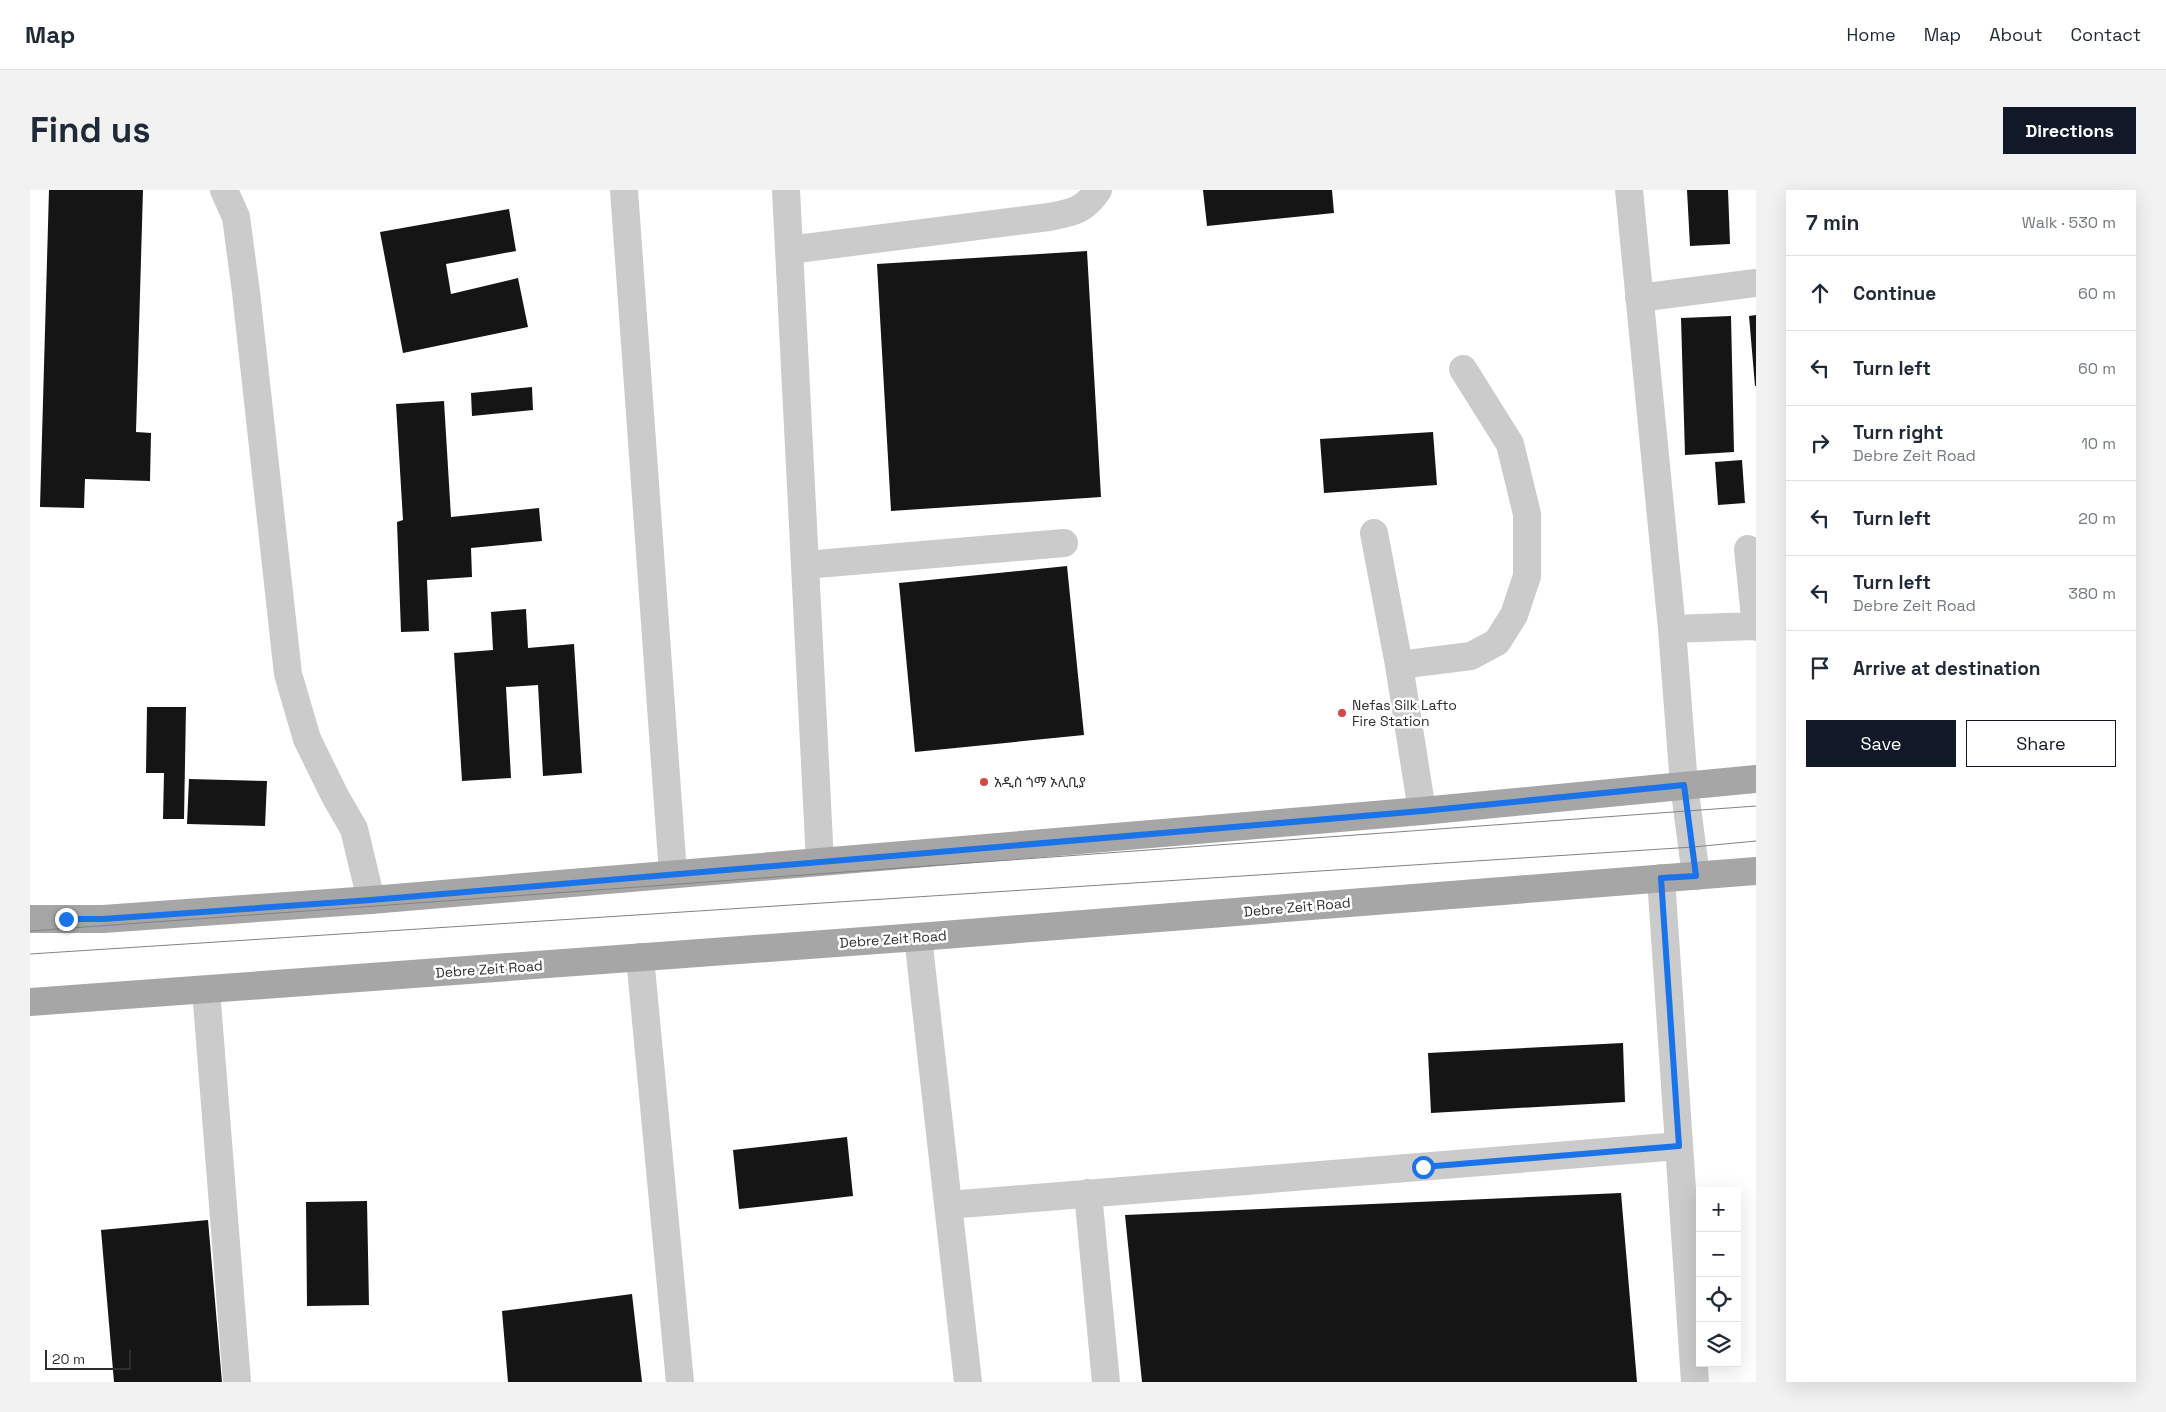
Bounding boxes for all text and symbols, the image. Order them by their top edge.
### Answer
text: Map [25,19,75,50]
text: Home [1847,23,1896,46]
text: Map [1924,23,1961,46]
text: About [1989,23,2043,46]
text: Contact [2071,23,2141,46]
button: Directions [2003,107,2136,154]
text: Find us [30,108,151,152]
text: 7 min [1806,209,1859,236]
text: Walk · 530 m [2022,212,2116,233]
icon: ahead [1806,279,1834,307]
text: Continue [1853,281,1936,306]
text: 60 m [2078,283,2116,304]
icon: left [1806,354,1834,382]
text: Turn left [1853,356,1931,381]
text: 60 m [2078,358,2116,379]
text: Turn right [1853,420,1943,445]
icon: right [1806,429,1834,457]
text: 10 m [2081,433,2116,454]
text: Debre Zeit Road [1853,445,1976,466]
icon: left [1806,504,1834,532]
text: Turn left [1853,506,1931,531]
text: 20 m [2078,508,2116,529]
text: Turn left [1853,570,1931,595]
icon: left [1806,579,1834,607]
text: 380 m [2068,583,2116,604]
text: Debre Zeit Road [1853,595,1976,616]
icon: arrive [1806,654,1834,682]
text: Arrive at destination [1853,656,2041,681]
place label: Nefas Silk Lafto Fire Station [1352,696,1457,730]
marker: Nefas Silk Lafto Fire Station [1336,707,1348,719]
button: Save [1806,720,1956,767]
button: Share [1966,720,2116,767]
place label: አዲስ ጎማ ኦሊቢያ [994,773,1086,791]
marker: አዲስ ጎማ ኦሊቢያ [978,776,990,788]
street label: Debre Zeit Road [1243,893,1351,921]
route end [55,908,78,931]
street label: Debre Zeit Road [839,926,947,952]
street label: Debre Zeit Road [435,956,543,982]
route start [1412,1156,1435,1179]
map controls [1696,1187,1741,1367]
button: + [1696,1187,1741,1232]
button: − [1696,1232,1741,1277]
button: locate [1696,1277,1741,1322]
button: layers [1696,1322,1741,1367]
scale bar [45,1347,131,1370]
text: 20 m [52,1350,85,1368]

